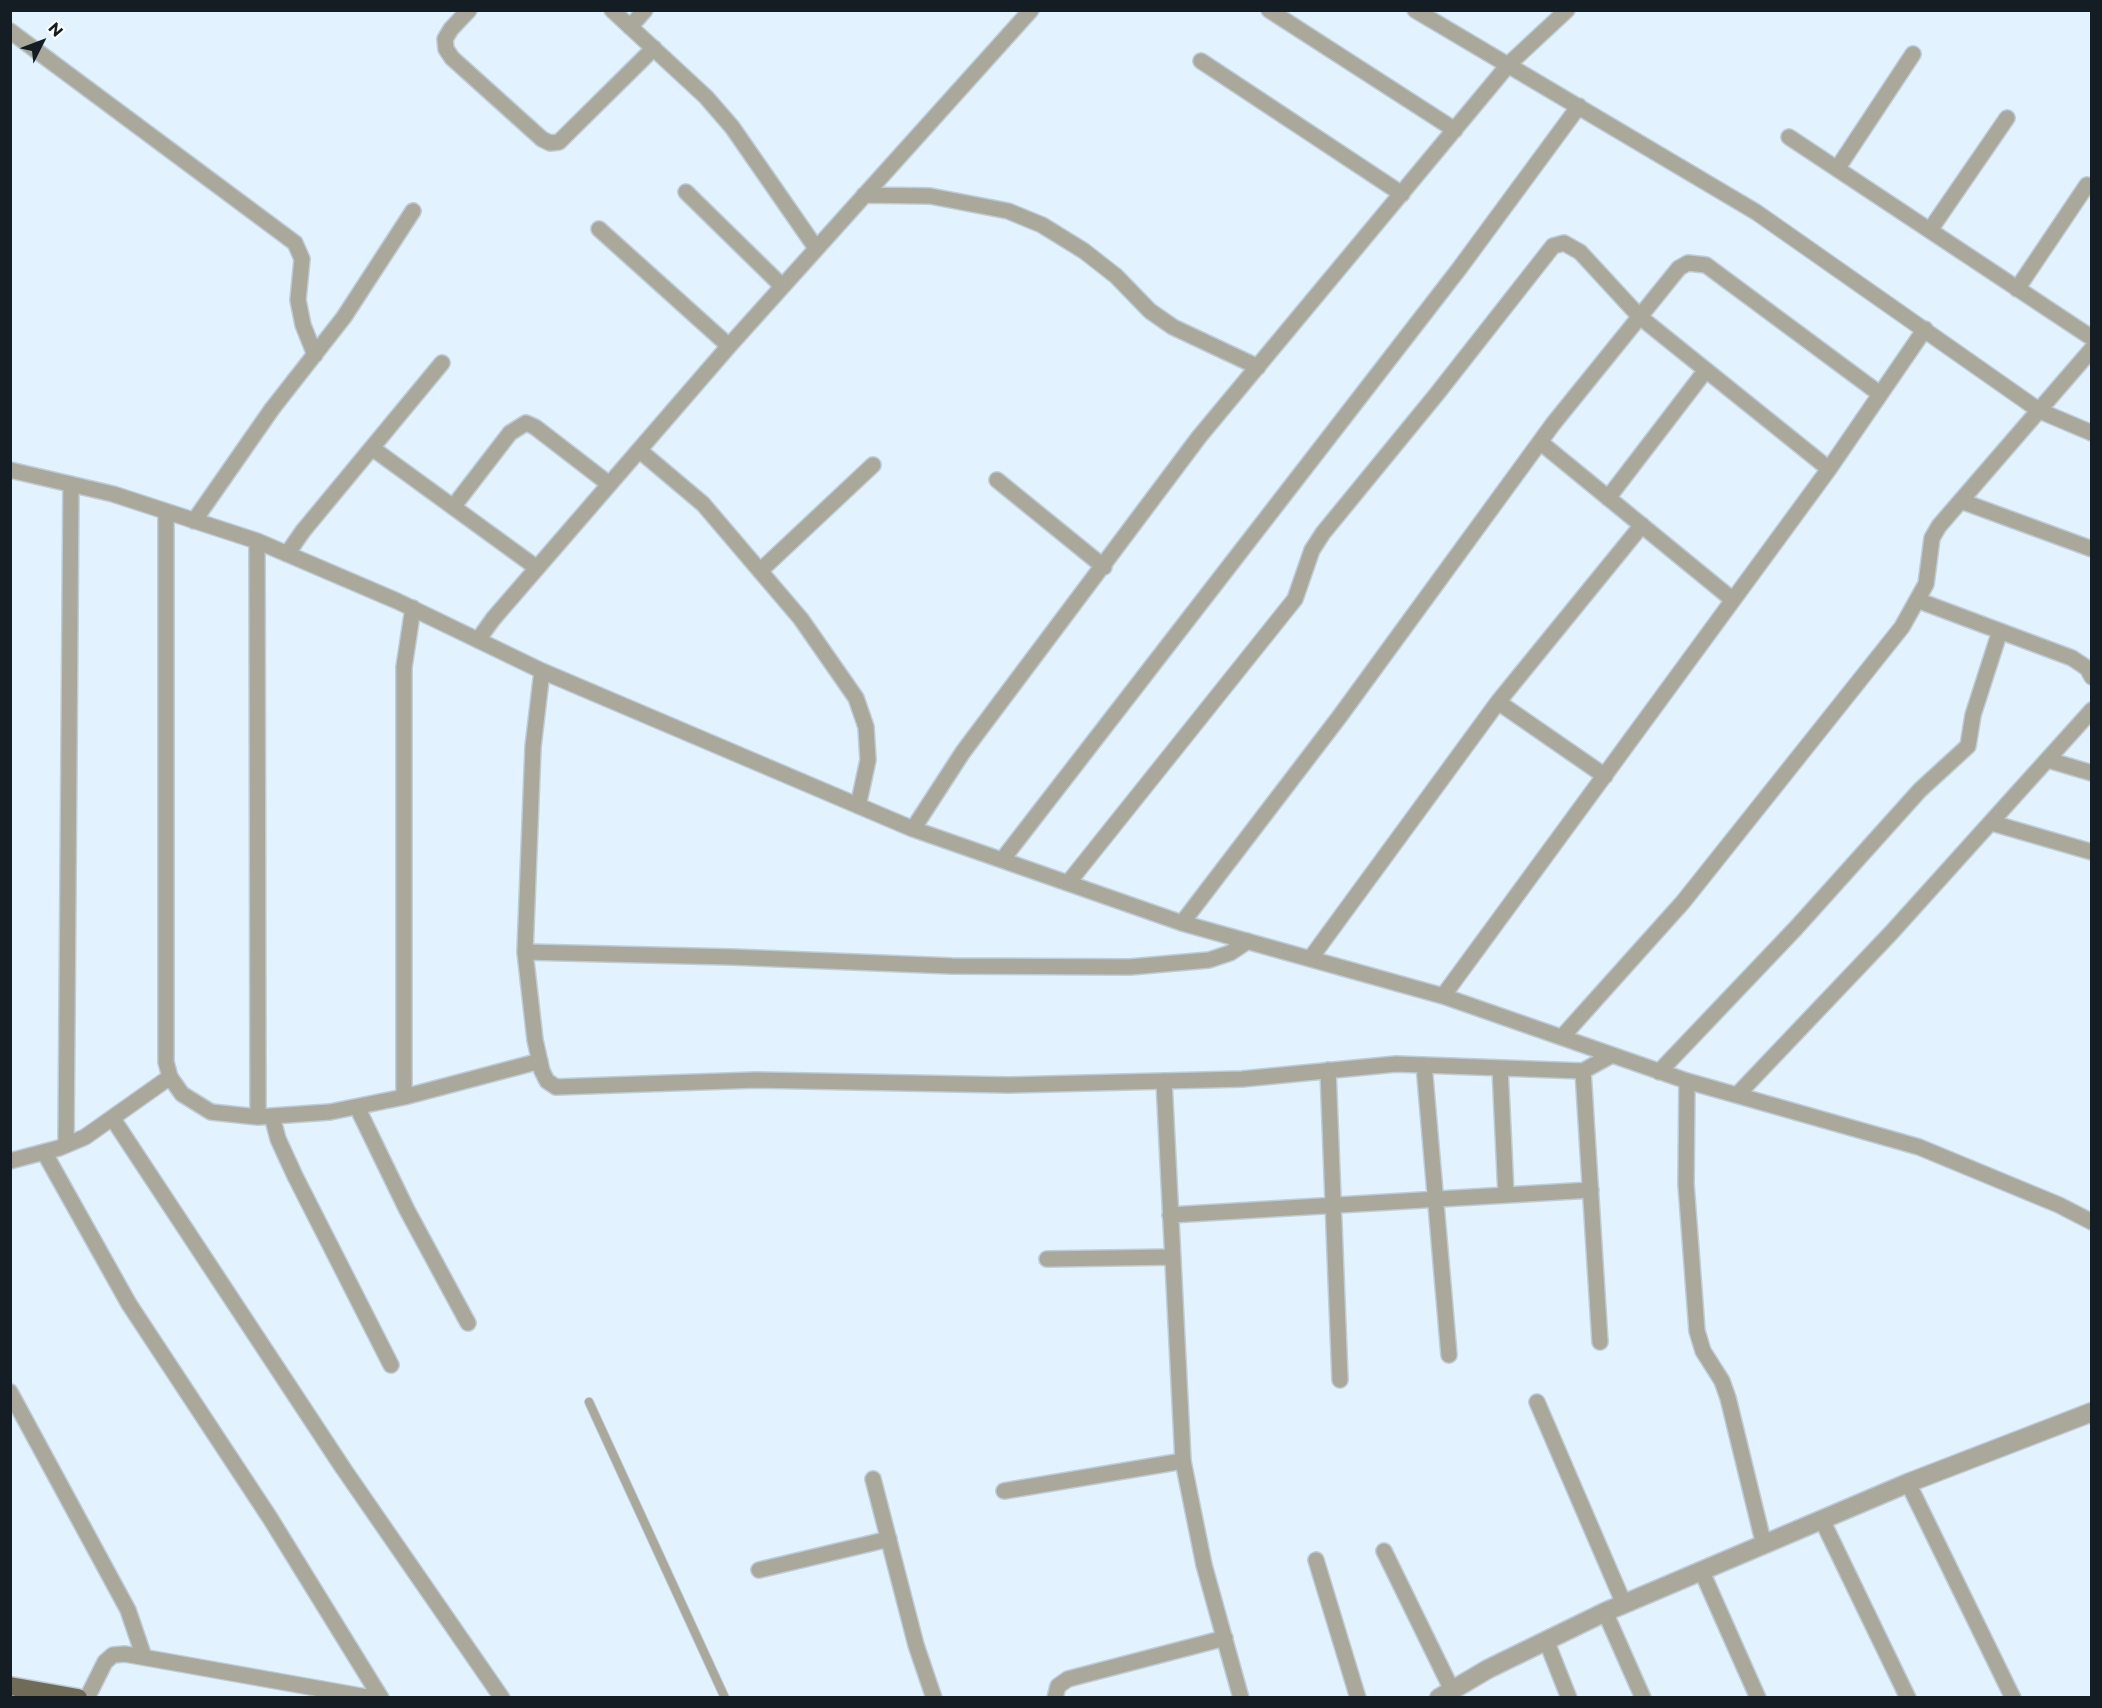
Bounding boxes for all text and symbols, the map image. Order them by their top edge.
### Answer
north arrow [12,12,72,72]
text: N [44,18,67,41]

